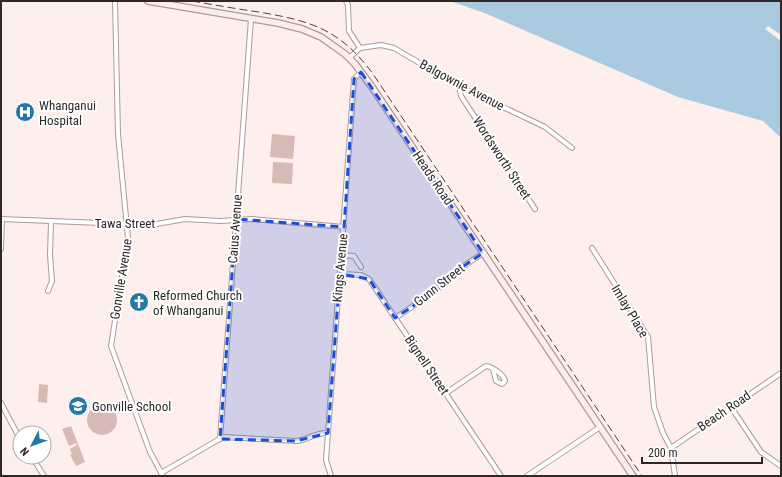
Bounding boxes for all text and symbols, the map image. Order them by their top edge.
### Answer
street label: Balgownie Avenue [417,56,507,114]
place label: Whanganui Hospital [39,98,96,128]
hospital icon: Whanganui Hospital [14,101,36,123]
street label: Wordsworth Street [470,114,534,202]
street label: Heads Road [409,148,457,208]
street label: Caius Avenue [225,194,245,264]
street label: Tawa Street [95,216,155,231]
street label: Kings Avenue [330,233,350,303]
street label: Gonville Avenue [107,238,135,320]
street label: Gunn Street [411,261,467,309]
street label: Imlay Place [608,282,652,340]
place label: Reformed Church of Whanganui [153,288,242,318]
church icon: Reformed Church of Whanganui [128,291,150,313]
street label: Bignell Street [402,332,452,398]
street label: Beach Road [695,388,753,434]
school or university icon: Gonville School [67,395,89,417]
place label: Gonville School [92,399,171,414]
north arrow [12,425,52,465]
scale bar [642,439,762,465]
text: N [18,444,32,458]
text: 200 m [648,446,678,460]

